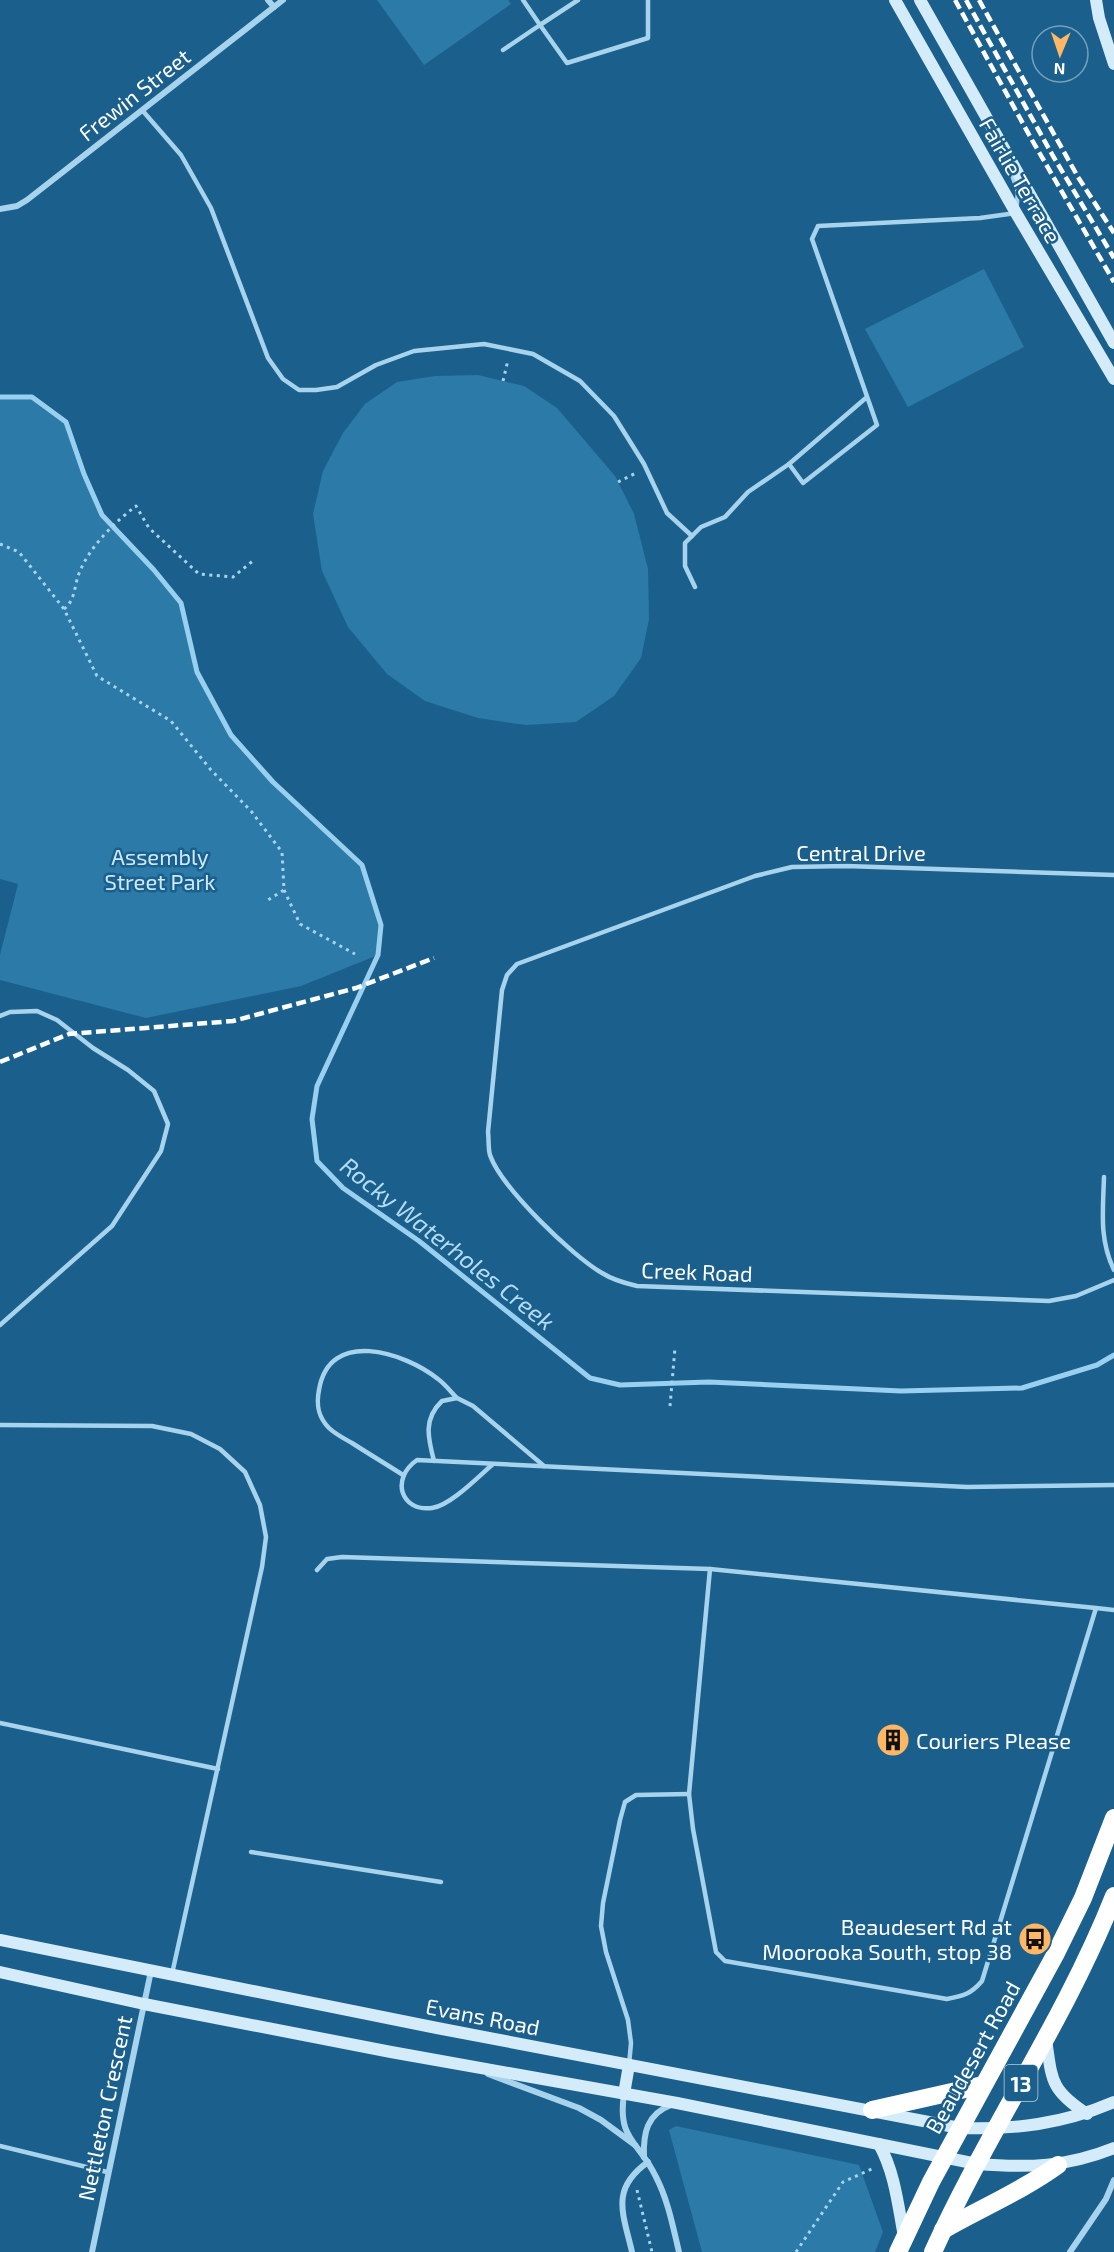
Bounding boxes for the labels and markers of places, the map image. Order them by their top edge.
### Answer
building icon: Couriers Please [875,1722,911,1758]
place label: Couriers Please [916,1727,1071,1753]
place label: Beaudesert Rd at Moorooka South, stop 38 [762,1913,1012,1964]
bus stop icon: Beaudesert Rd at Moorooka South, stop 38 [1017,1921,1053,1957]

